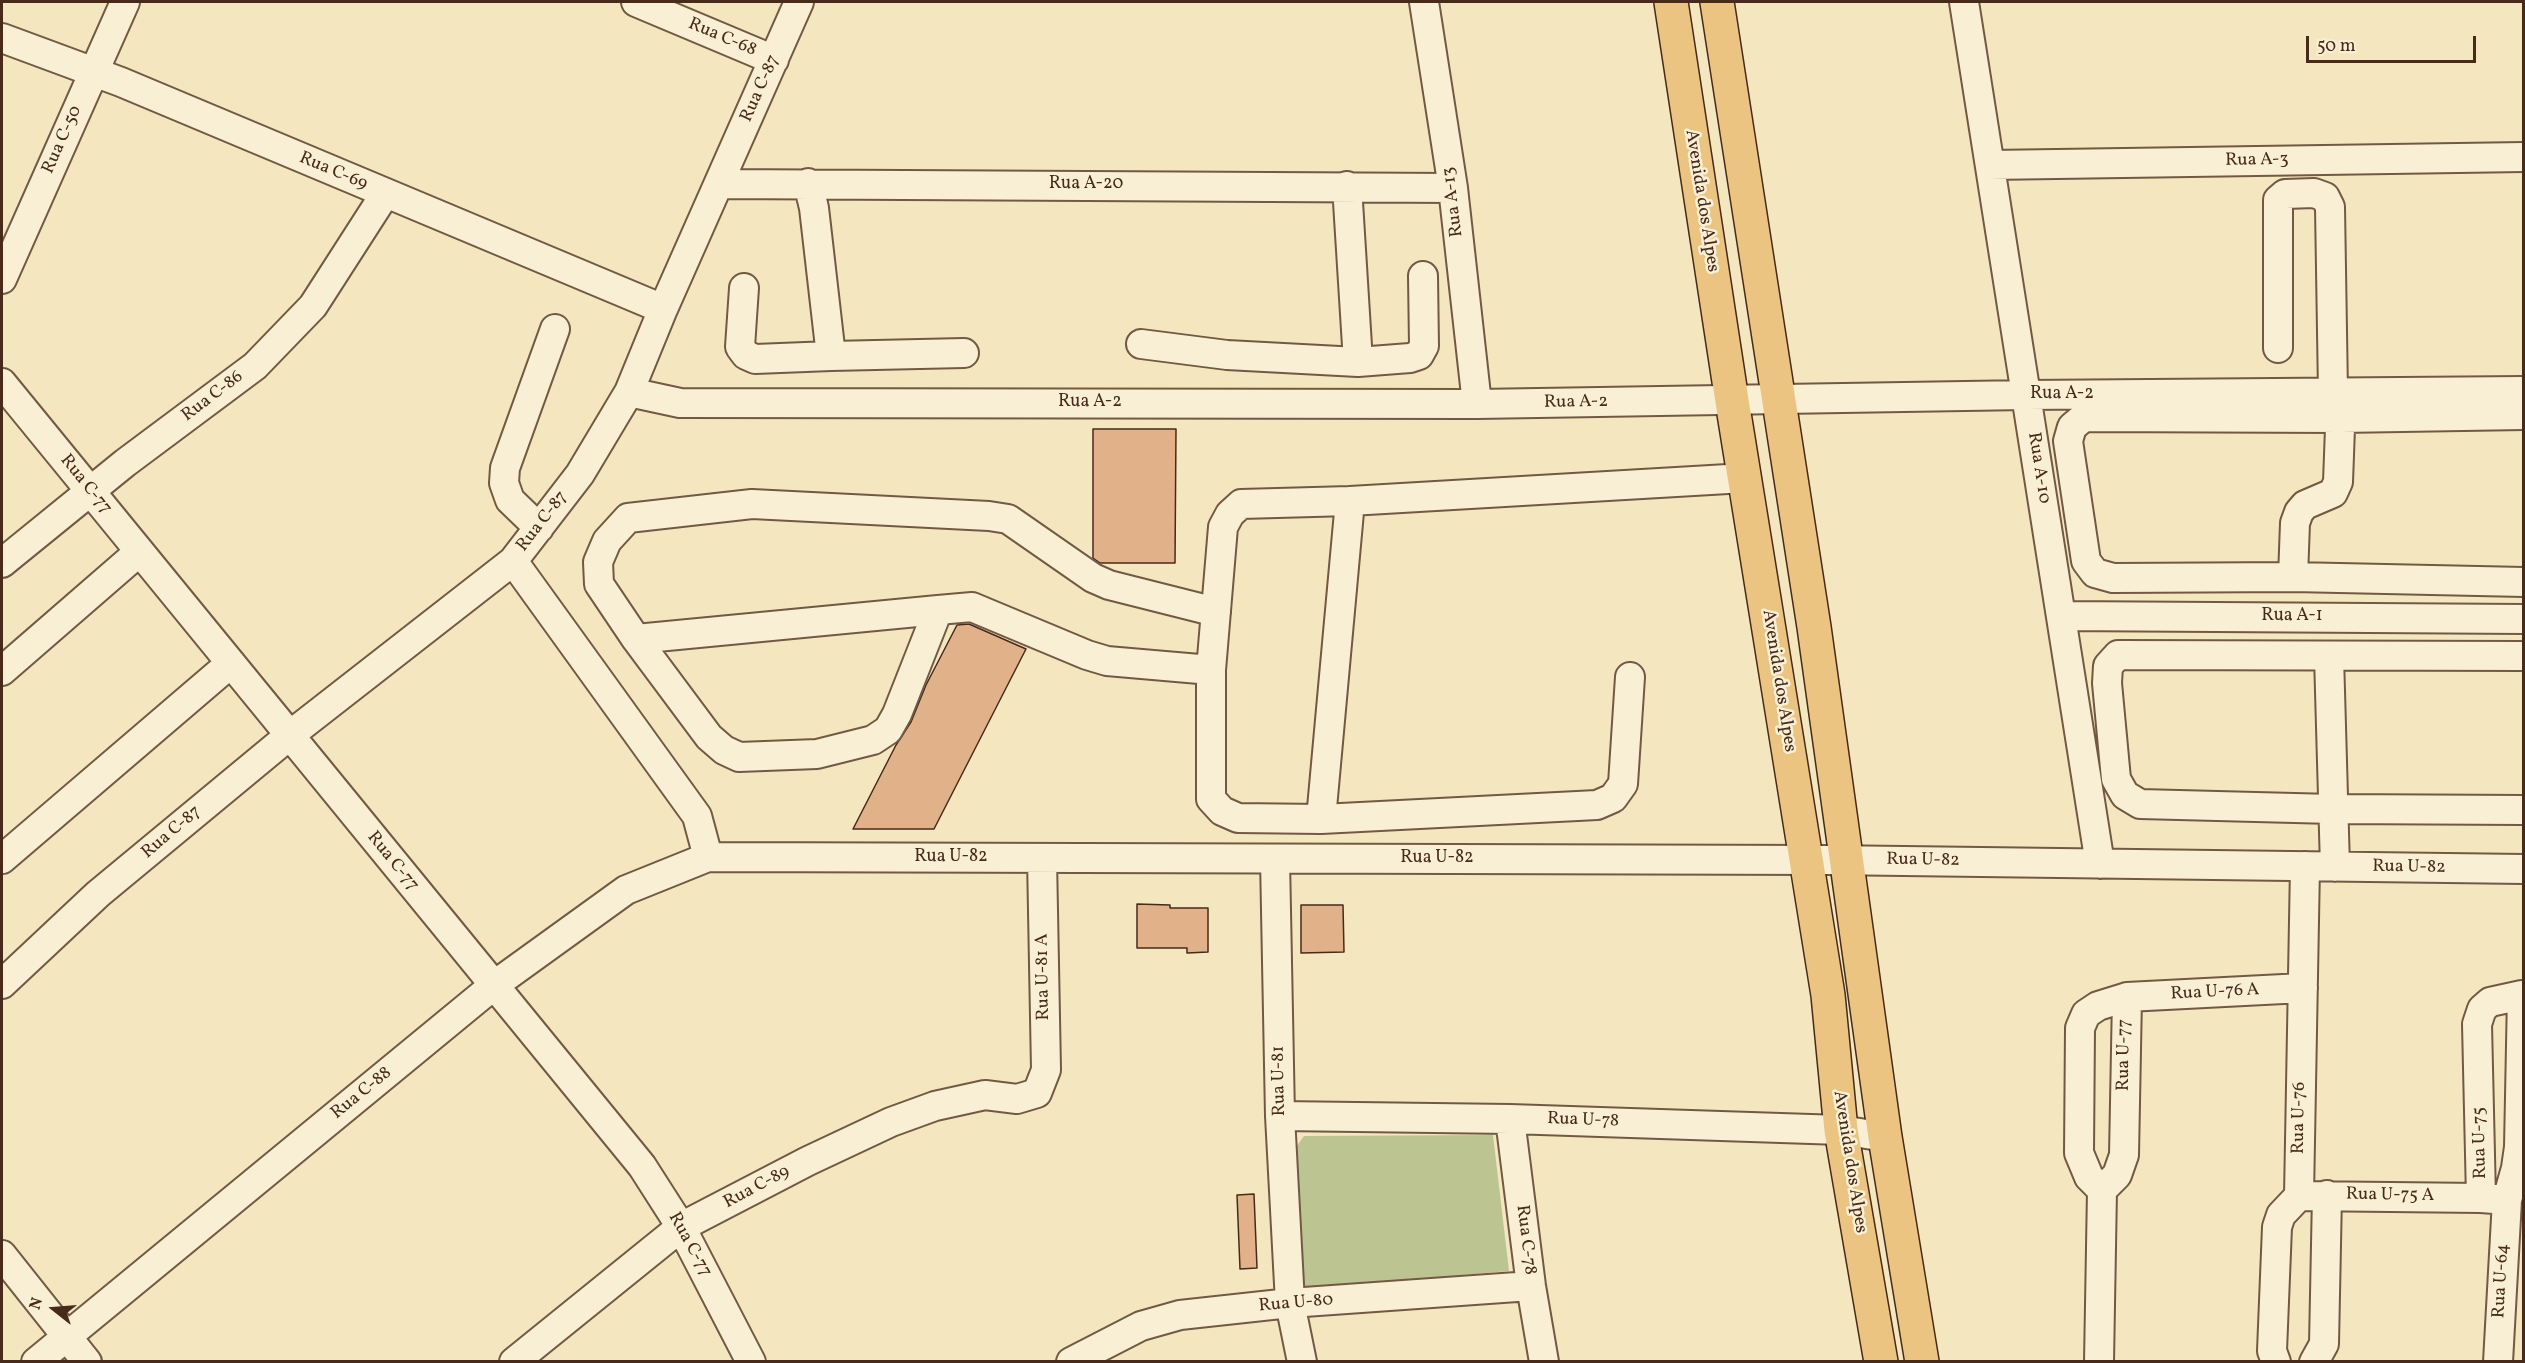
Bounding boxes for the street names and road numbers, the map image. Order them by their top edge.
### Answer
street label: Rua C-68 [685,14,759,62]
street label: Rua C-87 [737,52,785,126]
street label: Rua C-50 [38,103,88,177]
street label: Avenida dos Alpes [1679,128,1723,274]
street label: Rua C-69 [296,148,370,196]
street label: Rua A-3 [2225,150,2289,172]
street label: Rua A-13 [1439,166,1469,238]
street label: Rua A-20 [1049,174,1123,196]
street label: Rua C-86 [178,367,248,427]
street label: Rua A-2 [2030,384,2094,406]
street label: Rua A-2 [1058,392,1122,414]
street label: Rua A-2 [1544,392,1608,414]
street label: Rua A-10 [2022,431,2054,505]
street label: Rua C-77 [54,451,116,519]
street label: Rua C-87 [513,487,573,557]
street label: Rua A-1 [2261,606,2323,628]
street label: Avenida dos Alpes [1756,608,1800,754]
street label: Rua C-87 [138,802,206,864]
street label: Rua C-77 [361,828,423,896]
street label: Rua U-82 [914,847,988,869]
street label: Rua U-82 [1400,848,1474,870]
street label: Rua U-82 [1886,850,1960,872]
street label: Rua U-82 [2372,857,2446,879]
street label: Rua U-81 A [1032,933,1056,1021]
street label: Rua U-76 A [2170,980,2260,1006]
street label: Rua U-77 [2114,1019,2136,1091]
street label: Rua U-81 [1269,1045,1291,1117]
street label: Rua C-88 [327,1063,397,1125]
street label: Rua U-76 [2289,1082,2311,1154]
street label: Avenida dos Alpes [1827,1089,1871,1235]
street label: Rua U-75 [2470,1107,2492,1179]
street label: Rua U-78 [1547,1109,1619,1133]
street label: Rua C-89 [720,1162,794,1214]
street label: Rua U-75 A [2346,1184,2434,1208]
street label: Rua C-78 [1510,1204,1540,1276]
street label: Rua C-77 [662,1209,716,1281]
street label: Rua U-64 [2489,1243,2515,1319]
street label: Rua U-80 [1258,1290,1334,1318]

